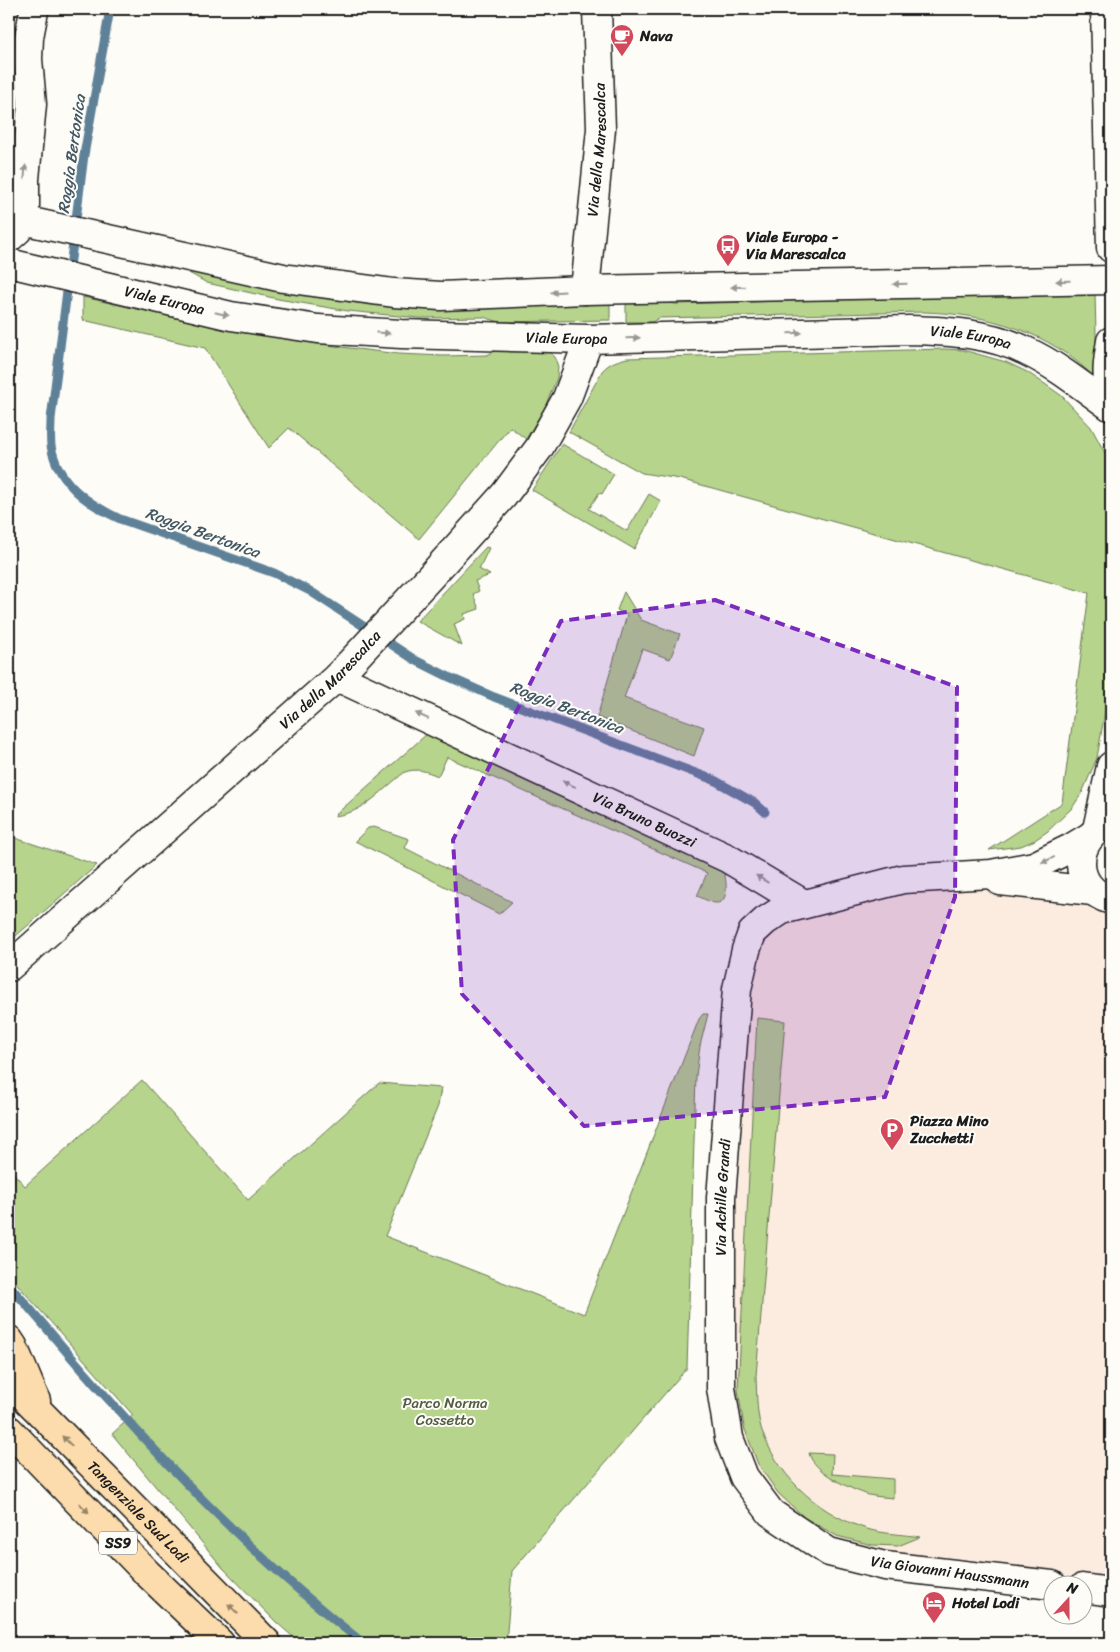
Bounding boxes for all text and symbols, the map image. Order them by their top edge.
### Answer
cafe icon: Nava [609,23,635,57]
place label: Nava [639,23,673,49]
street label: Via della Marescalca [579,82,614,218]
water label: Roggia Bertonica [49,91,94,215]
one-way arrow [22,164,30,180]
place label: Viale Europa - Via Marescalca [746,224,846,267]
bus stop icon: Viale Europa - Via Marescalca [715,233,741,267]
one-way arrow [1054,277,1070,285]
street label: Viale Europa [122,278,208,322]
one-way arrow [892,281,908,289]
one-way arrow [729,284,745,292]
one-way arrow [549,289,565,297]
one-way arrow [214,310,230,318]
street label: Viale Europa [930,318,1015,357]
street label: Viale Europa [525,324,608,352]
one-way arrow [788,329,804,337]
one-way arrow [375,330,391,338]
one-way arrow [625,333,641,341]
water label: Roggia Bertonica [142,498,266,567]
street label: Via della Marescalca [273,624,388,736]
water label: Roggia Bertonica [506,672,630,743]
one-way arrow [415,712,429,720]
one-way arrow [562,780,576,788]
street label: Via Bruno Buozzi [588,784,701,855]
one-way arrow [1041,856,1055,864]
one-way arrow [756,874,769,883]
place label: Piazza Mino Zucchetti [909,1108,989,1151]
parking icon: Piazza Mino Zucchetti [879,1117,905,1151]
street label: Via Achille Grandi [708,1137,739,1256]
park label: Parco Norma Cossetto [403,1390,488,1433]
one-way arrow [61,1435,73,1447]
street label: Tangenziale Sud Lodi [81,1454,196,1571]
one-way arrow [78,1502,90,1514]
road number: SS9 [99,1532,137,1555]
street label: Via Giovanni Haussmann [869,1548,1031,1596]
north arrow [1042,1574,1092,1624]
text: N [1063,1575,1082,1602]
hotel icon: Hotel Lodi [921,1590,947,1624]
place label: Hotel Lodi [951,1590,1020,1616]
one-way arrow [227,1603,239,1615]

